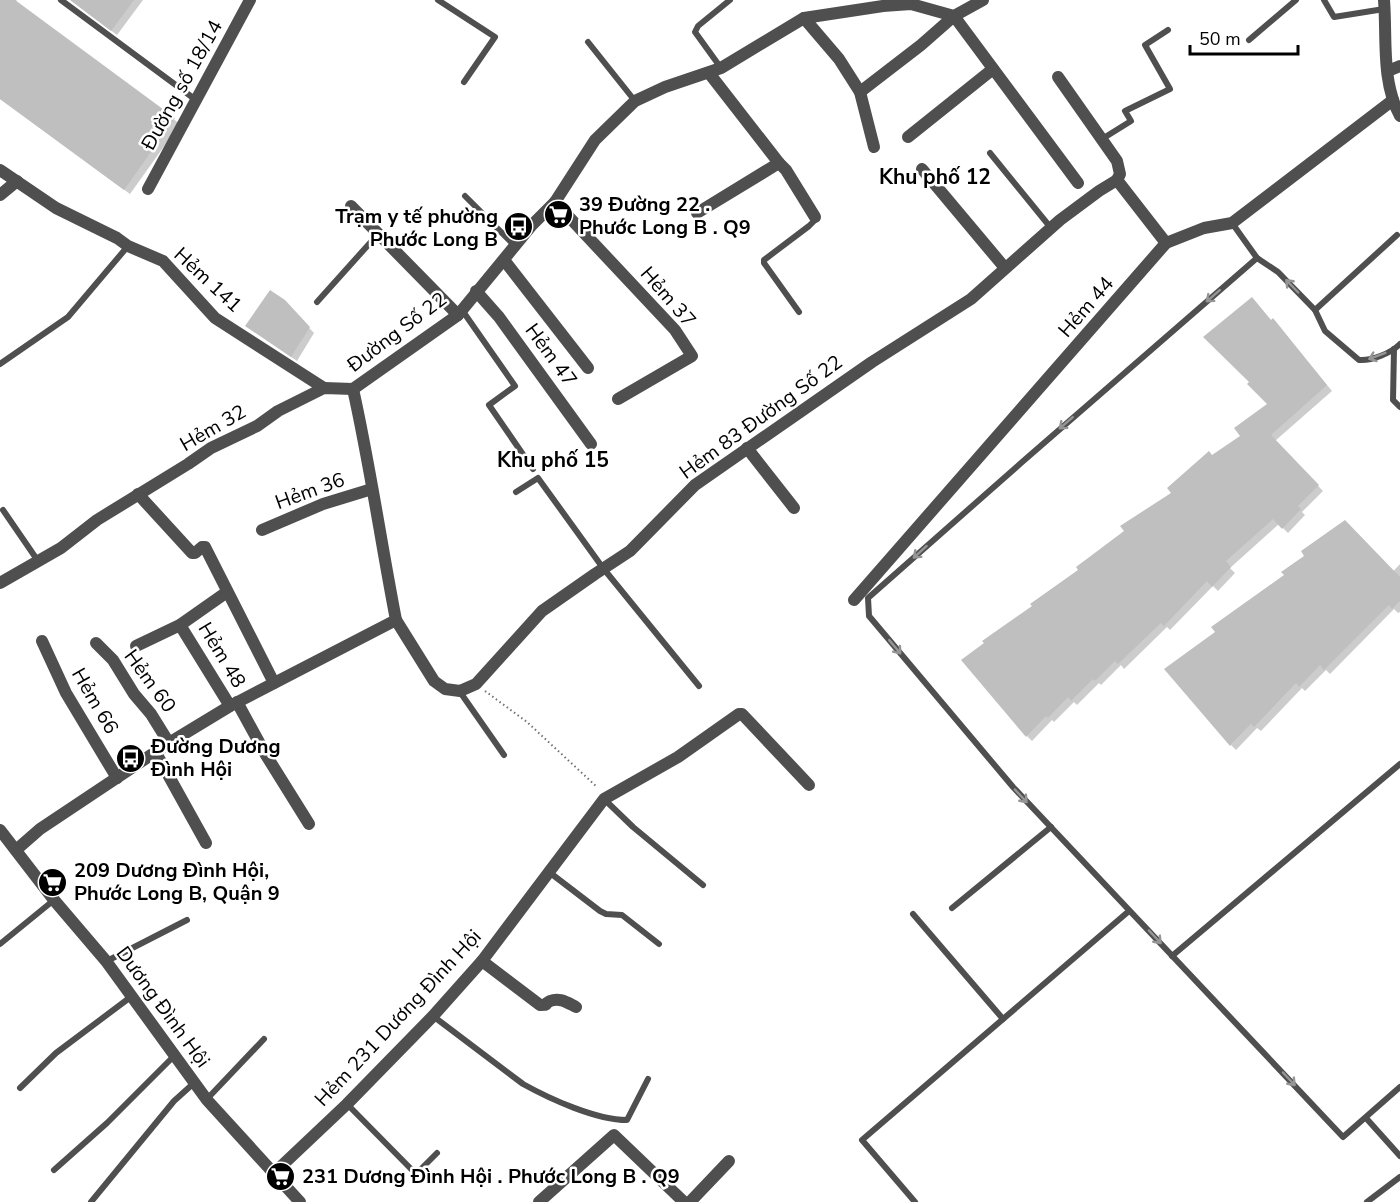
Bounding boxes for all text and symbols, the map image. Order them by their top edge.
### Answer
street label: Đường số 18/14 [135,15,229,156]
scale bar [1190,18,1298,56]
text: 50 m [1199,27,1241,51]
district label: Khu phố 12 [879,163,991,191]
place label: 39 Đường 22 . Phước Long B . Q9 [579,191,751,241]
supermarket icon: 39 Đường 22 . Phước Long B . Q9 [542,199,574,231]
place label: Trạm y tế phường Phước Long B [335,203,498,253]
bus stop icon: Trạm y tế phường Phước Long B [503,211,535,243]
street label: Hẻm 141 [168,241,248,319]
street label: Hẻm 37 [634,261,702,333]
street label: Hẻm 44 [1052,271,1120,343]
one-way arrow [1285,279,1300,294]
street label: Đường Số 22 [341,286,452,379]
one-way arrow [1206,289,1221,303]
street label: Hẻm 47 [519,318,583,392]
street label: Hẻm 83 Đường Số 22 [674,349,848,485]
one-way arrow [1368,351,1387,362]
street label: Hẻm 32 [175,398,251,458]
one-way arrow [1058,417,1074,430]
district label: Khu phố 15 [497,446,609,474]
street label: Hẻm 36 [271,466,349,516]
one-way arrow [912,545,927,559]
street label: Hẻm 48 [192,617,252,693]
one-way arrow [888,639,902,654]
street label: Hẻm 60 [118,644,182,718]
street label: Hẻm 66 [65,663,125,739]
place label: Đường Dương Đình Hội [150,733,281,783]
bus stop icon: Đường Dương Đình Hội [114,742,146,774]
one-way arrow [1014,788,1028,803]
place label: 209 Dương Đình Hội, Phước Long B, Quận 9 [74,857,280,907]
supermarket icon: 209 Dương Đình Hội, Phước Long B, Quận 9 [37,866,69,898]
street label: Hẻm 231 Dương Đình Hội [309,924,487,1112]
one-way arrow [1148,930,1162,945]
street label: Dương Đình Hội [110,941,216,1073]
one-way arrow [1281,1072,1296,1087]
supermarket icon: 231 Dương Đình Hội . Phước Long B . Q9 [265,1160,297,1192]
place label: 231 Dương Đình Hội . Phước Long B . Q9 [302,1163,680,1190]

